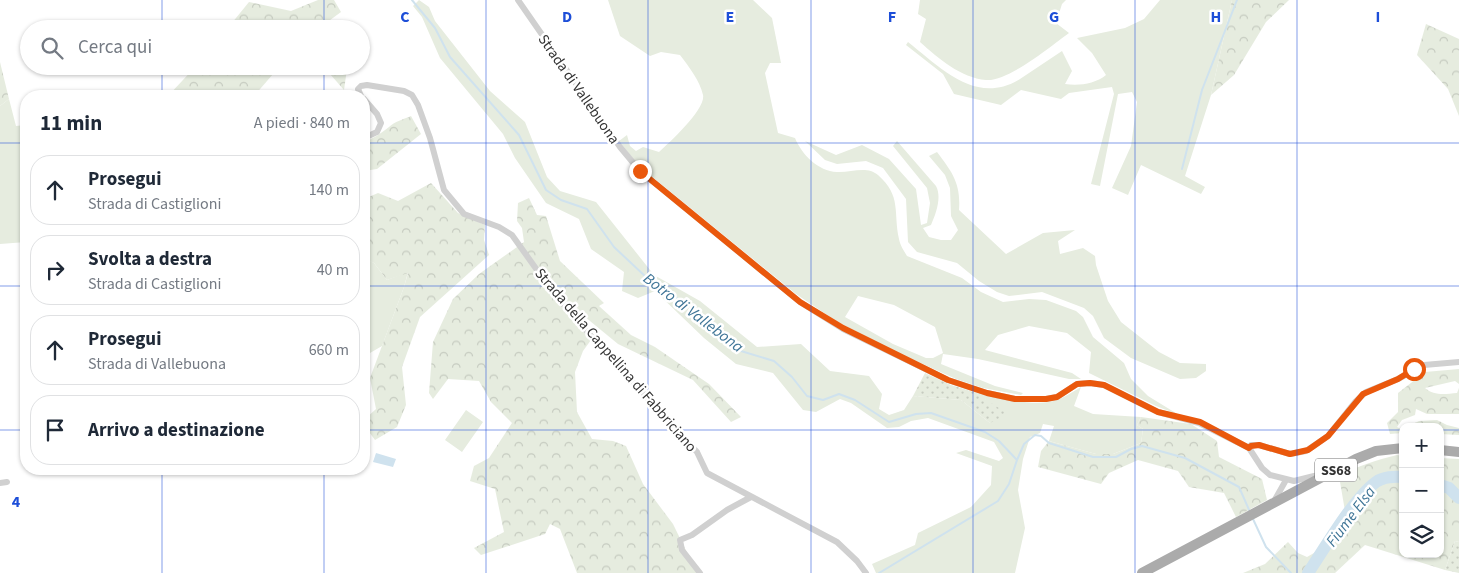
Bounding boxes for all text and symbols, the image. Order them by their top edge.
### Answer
text: C [400,6,410,28]
text: D [562,6,572,28]
text: E [726,6,734,28]
text: F [888,6,896,28]
text: G [1049,6,1059,28]
text: H [1211,6,1221,28]
text: I [1376,6,1380,28]
search box [20,20,370,75]
street label: Strada di Vallebuona [533,30,624,148]
icon: search [38,34,66,62]
text: Cerca qui [78,34,152,61]
text: 11 min [40,108,102,138]
text: A piedi · 840 m [254,112,350,134]
route end [629,160,652,183]
text: Prosegui [88,166,161,193]
icon: ahead [41,176,69,204]
text: 140 m [309,179,349,201]
text: Strada di Castiglioni [88,193,221,215]
text: Svolta a destra [88,246,212,273]
icon: right [41,256,69,284]
text: 40 m [317,259,349,281]
street label: Strada della Cappellina di Fabbriciano [530,264,702,457]
water label: Botro di Vallebona [639,268,748,358]
text: Strada di Castiglioni [88,273,221,295]
text: Prosegui [88,326,161,353]
icon: ahead [41,336,69,364]
text: 660 m [309,339,349,361]
text: Strada di Vallebuona [88,353,226,375]
route start [1403,358,1426,381]
icon: arrive [41,416,69,444]
text: Arrivo a destinazione [88,417,265,444]
map controls [1399,423,1444,558]
button: + [1399,423,1444,468]
road number: SS68 [1315,458,1357,482]
button: − [1399,468,1444,513]
water label: Fiume Elsa [1321,482,1381,551]
text: 4 [12,491,21,513]
button: layers [1399,513,1444,558]

